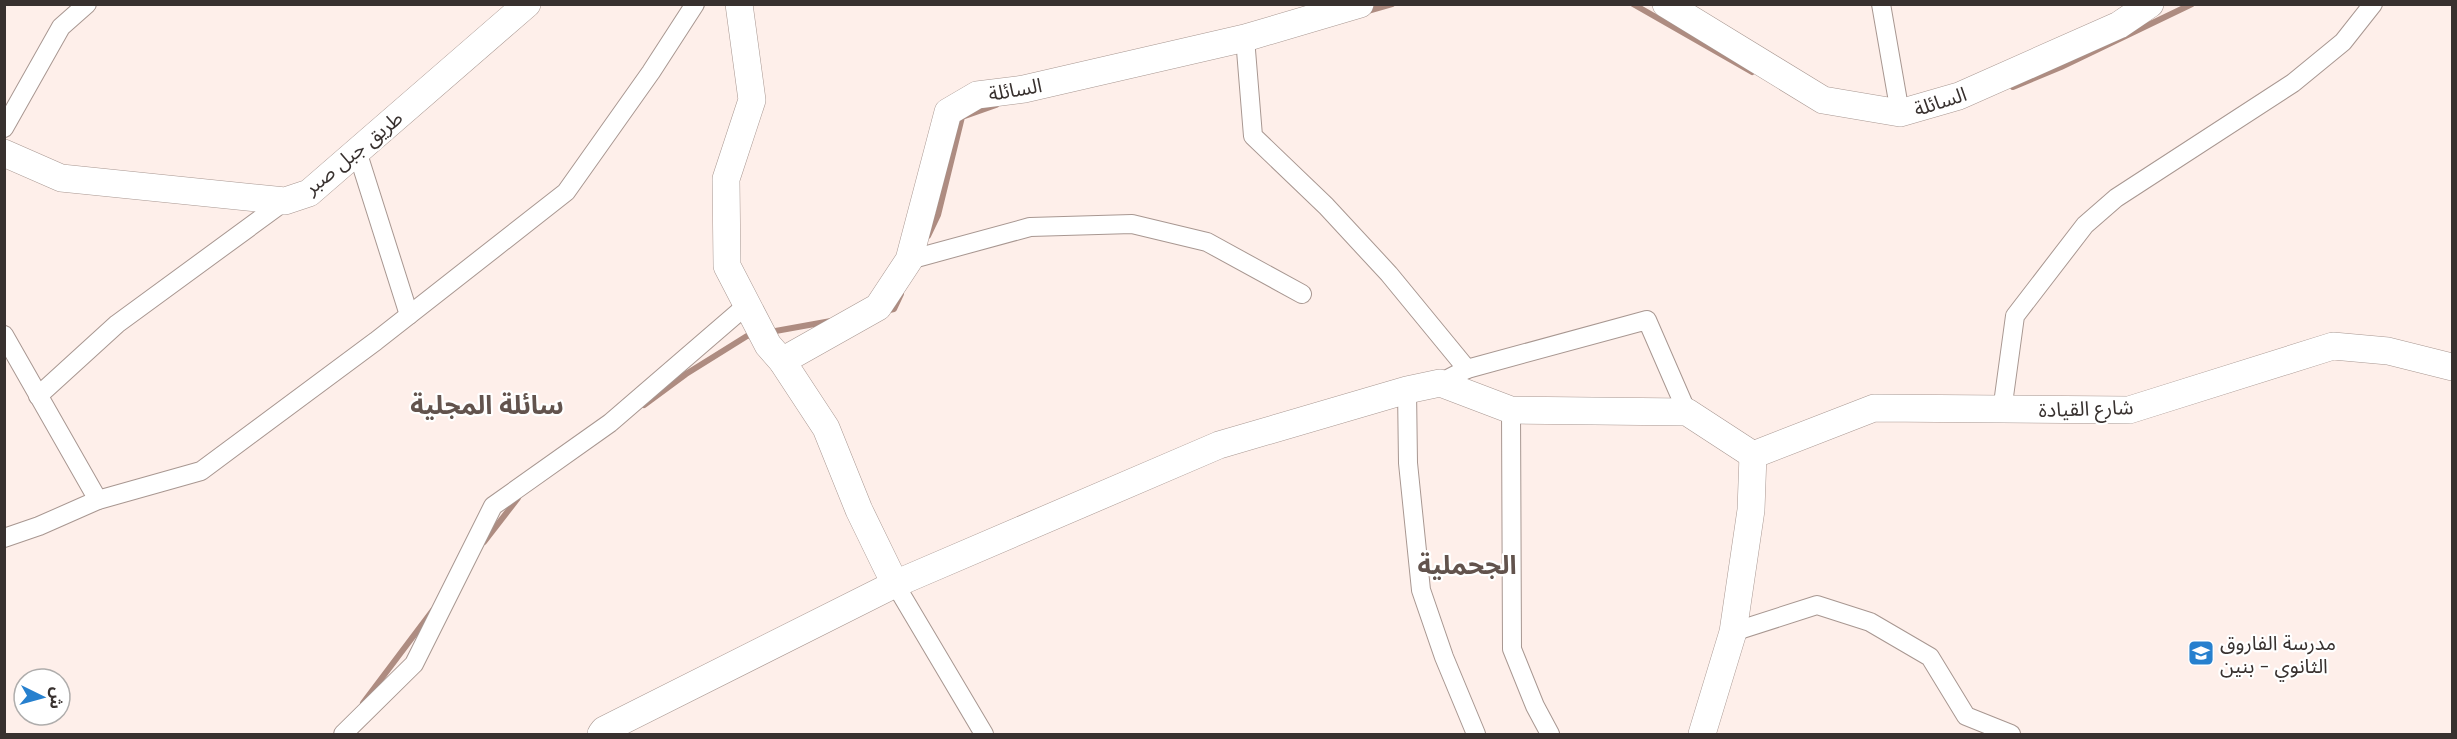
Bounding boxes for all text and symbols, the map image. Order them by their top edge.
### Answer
street label: السائلة [986,72,1044,106]
street label: السائلة [1911,81,1969,121]
street label: طريق جبل صبر [298,105,408,201]
district label: سائلة المجلية [410,388,564,421]
street label: شارع القيادة [2038,394,2134,425]
district label: الجحملية [1417,548,1517,581]
place label: مدرسة الفاروق الثانوي - بنين [2220,630,2336,681]
school or university icon: مدرسة الفاروق الثانوي - بنين [2186,638,2216,668]
north arrow [12,667,72,727]
text: ش [46,687,68,710]

